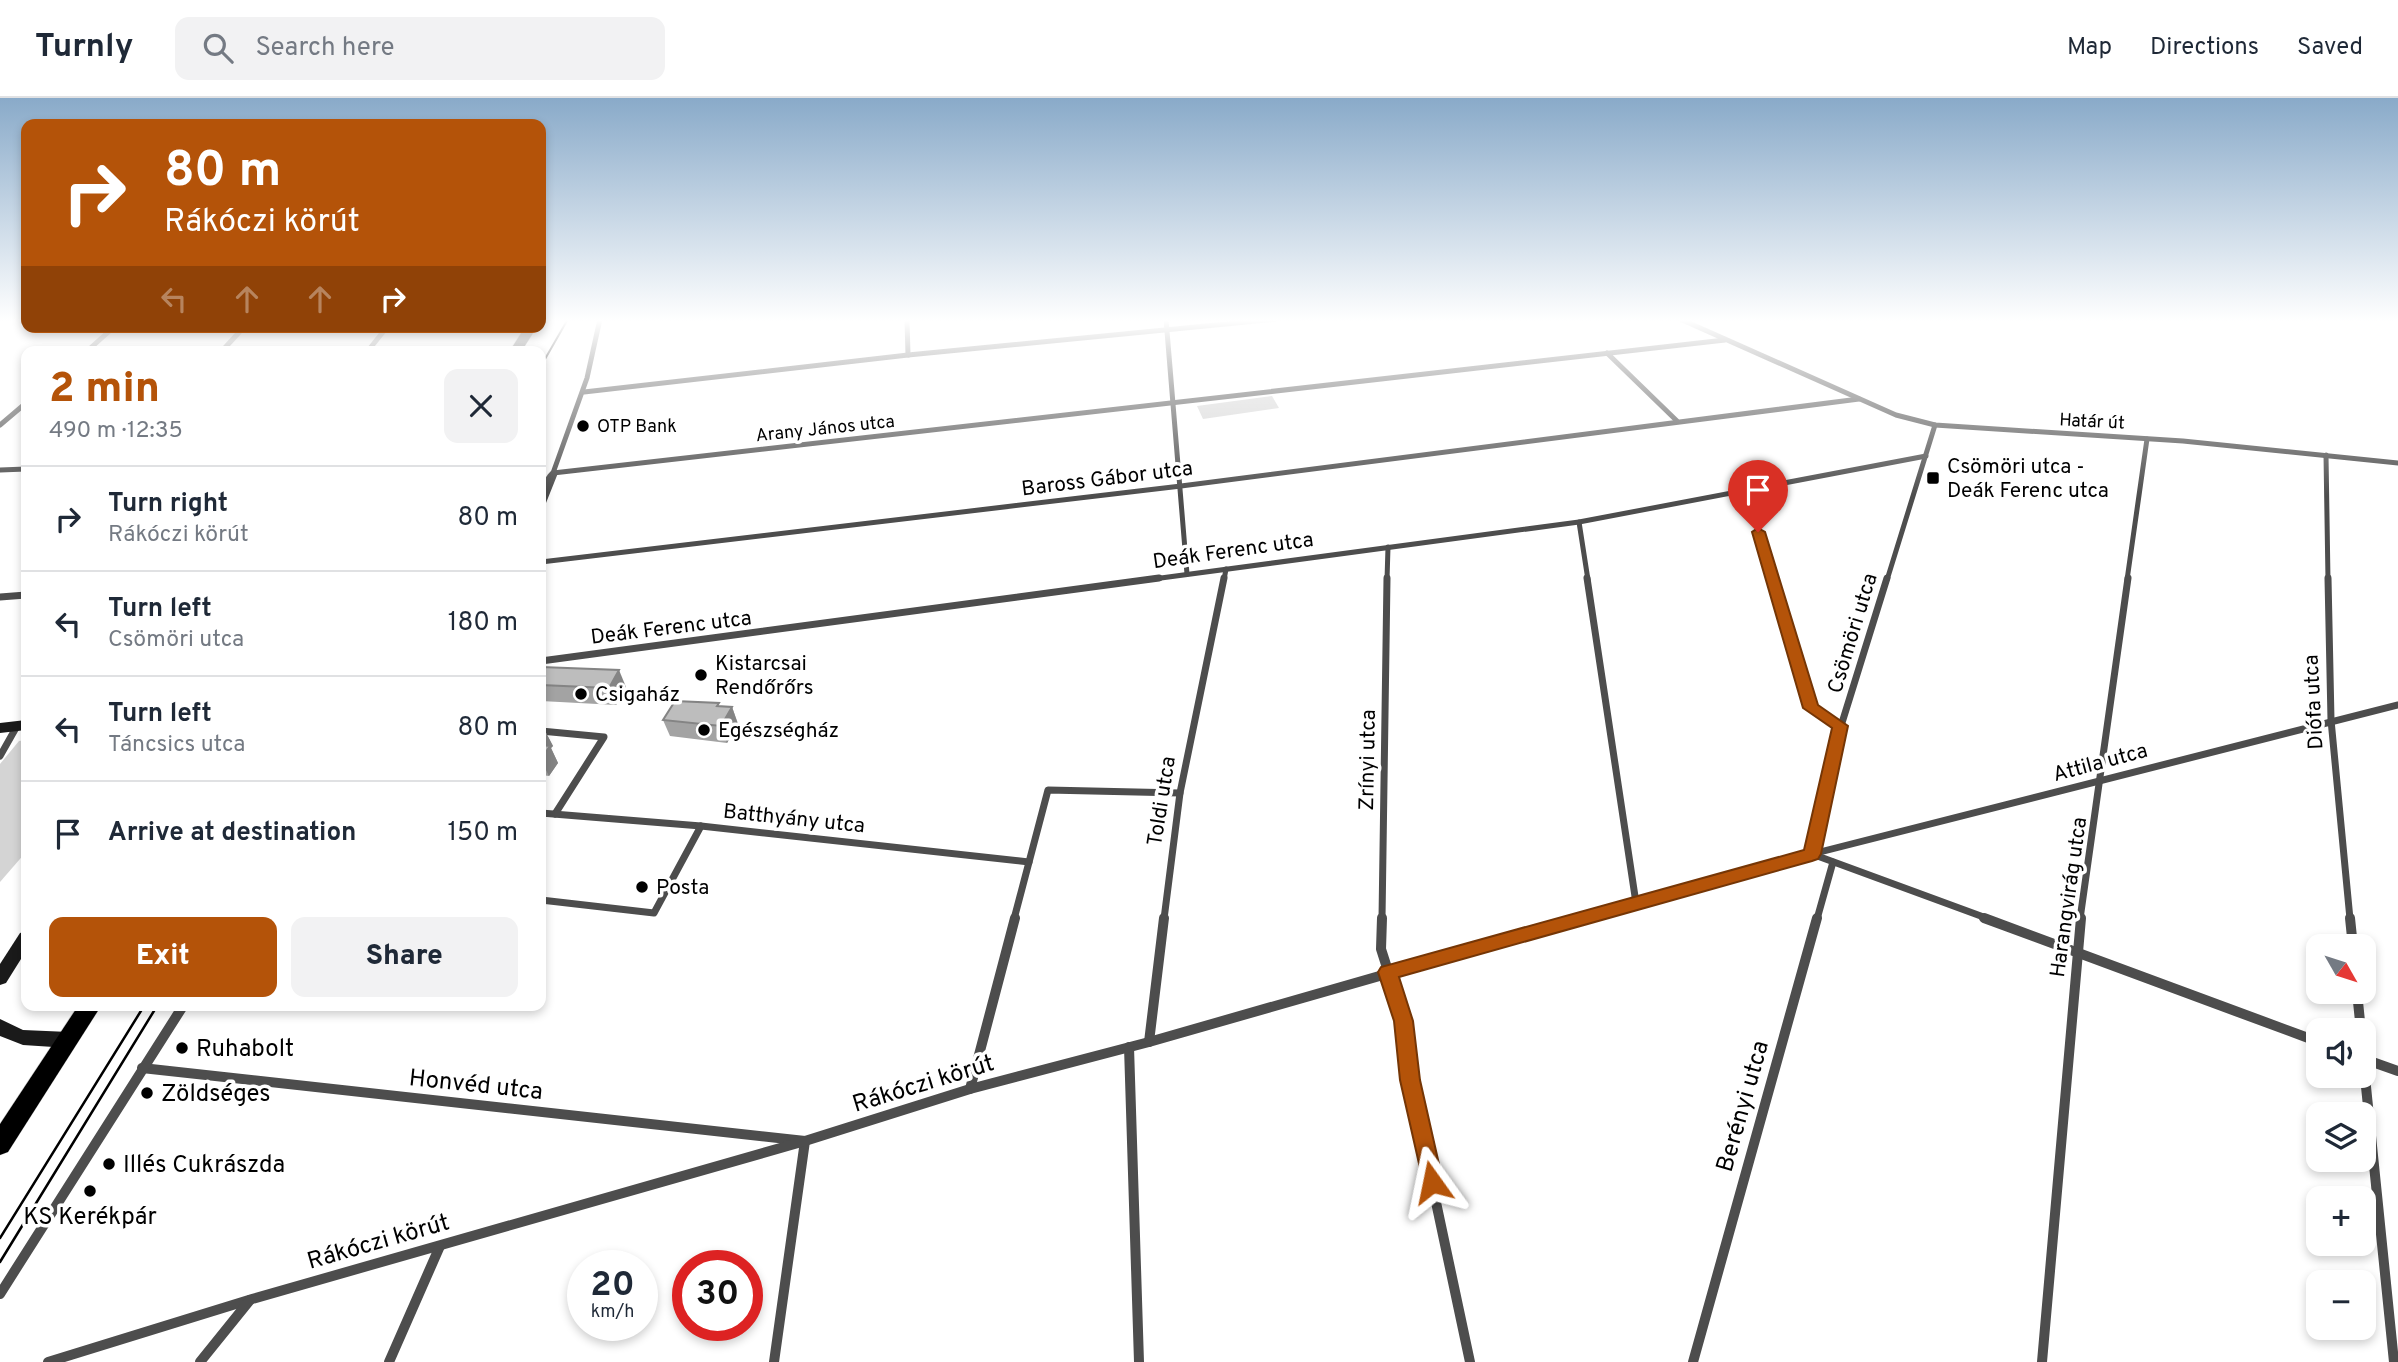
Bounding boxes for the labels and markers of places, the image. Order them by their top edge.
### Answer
place label: OTP Bank [597,416,677,439]
marker: OTP Bank [575,418,591,434]
place label: Csömöri utca - Deák Ferenc utca [1947,454,2109,505]
pin [1728,460,1788,532]
marker: Csömöri utca - Deák Ferenc utca [1925,470,1941,486]
place label: Kistarcsai Rendőrőrs [715,651,814,702]
marker: Kistarcsai Rendőrőrs [693,667,709,683]
place label: Csigaház [595,682,680,709]
marker: Csigaház [573,686,589,702]
place label: Egészségház [718,718,839,745]
marker: Egészségház [696,722,712,738]
place label: Posta [656,875,709,902]
marker: Posta [634,879,650,895]
place label: Ruhabolt [196,1035,294,1065]
marker: Ruhabolt [174,1040,190,1056]
place label: Zöldséges [161,1080,271,1110]
marker: Zöldséges [139,1085,155,1101]
place label: Illés Cukrászda [123,1151,285,1181]
marker: Illés Cukrászda [101,1156,117,1172]
marker: KS Kerékpár [82,1183,98,1199]
place label: KS Kerékpár [23,1203,157,1233]

